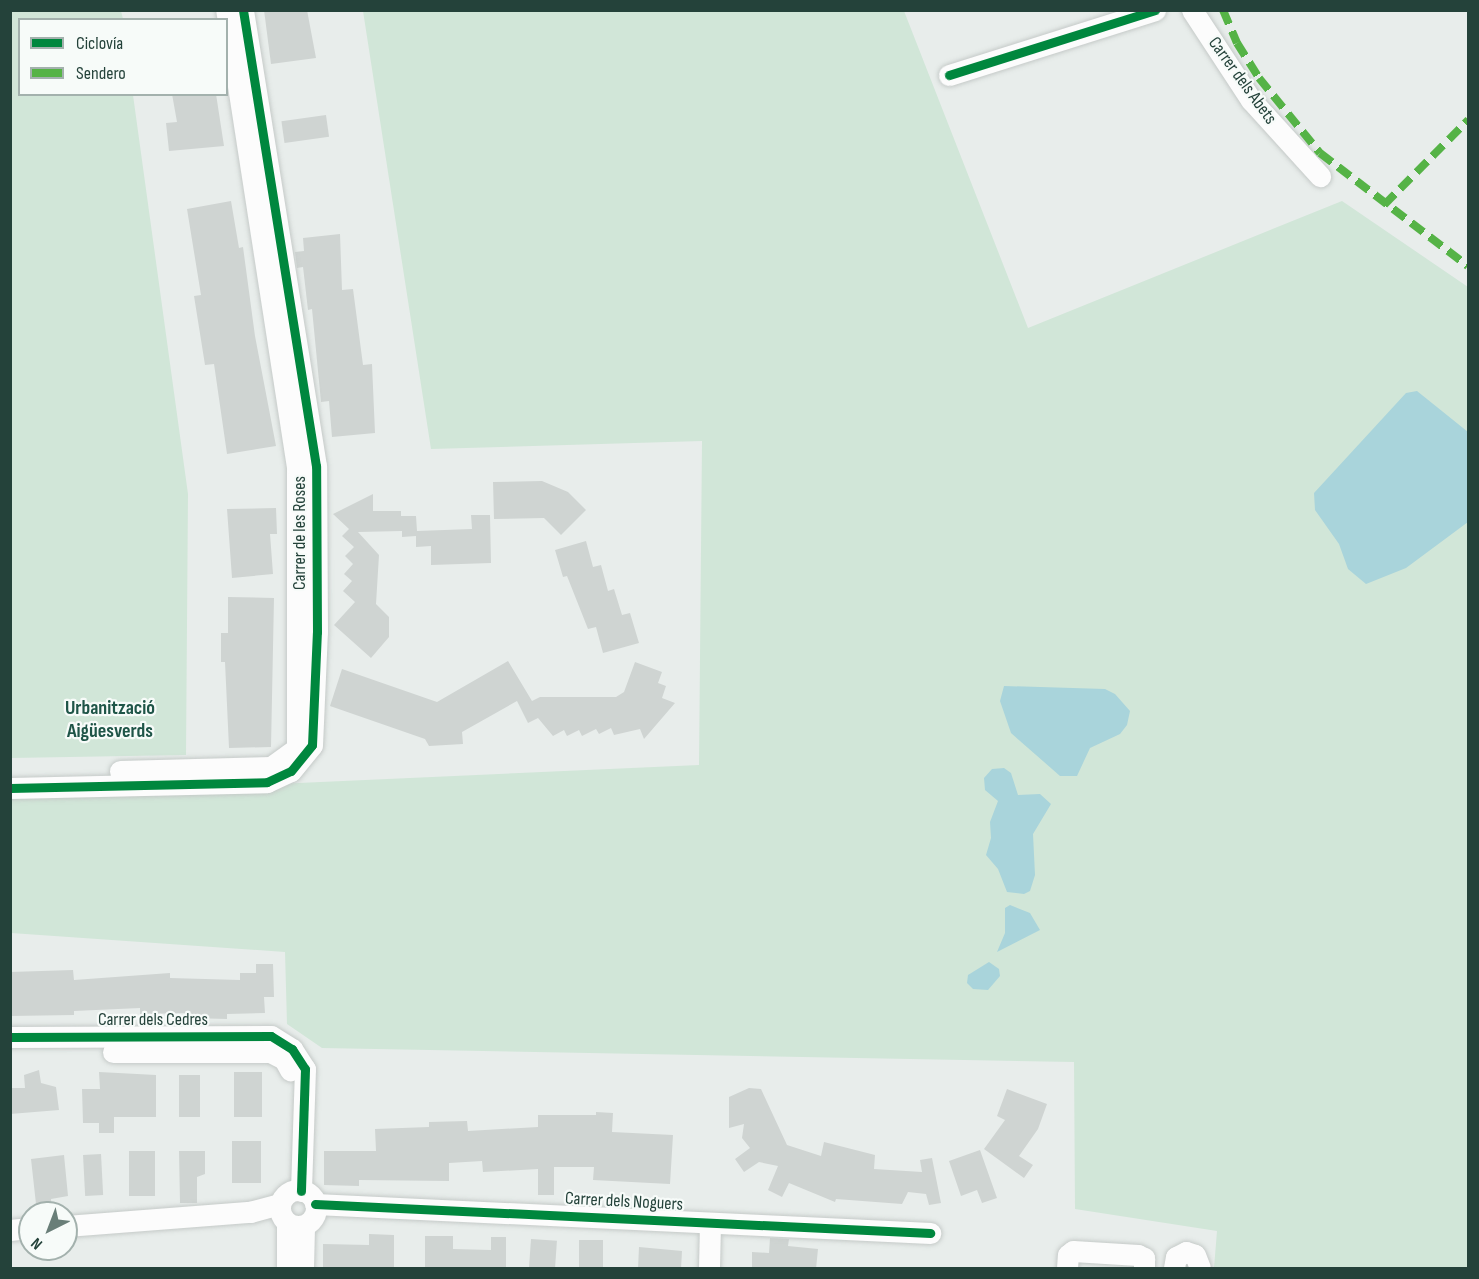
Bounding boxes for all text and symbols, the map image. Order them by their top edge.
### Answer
legend [18,18,228,96]
text: Ciclovía [76,33,123,54]
street label: Carrer dels Abets [1203,33,1281,129]
text: Sendero [76,63,126,84]
street label: Carrer de les Roses [289,476,311,590]
district label: Urbanització Aigüesverds [65,696,155,743]
street label: Carrer dels Cedres [98,1009,208,1031]
street label: Carrer dels Noguers [565,1188,683,1216]
north arrow [18,1201,78,1261]
text: N [27,1233,46,1253]

